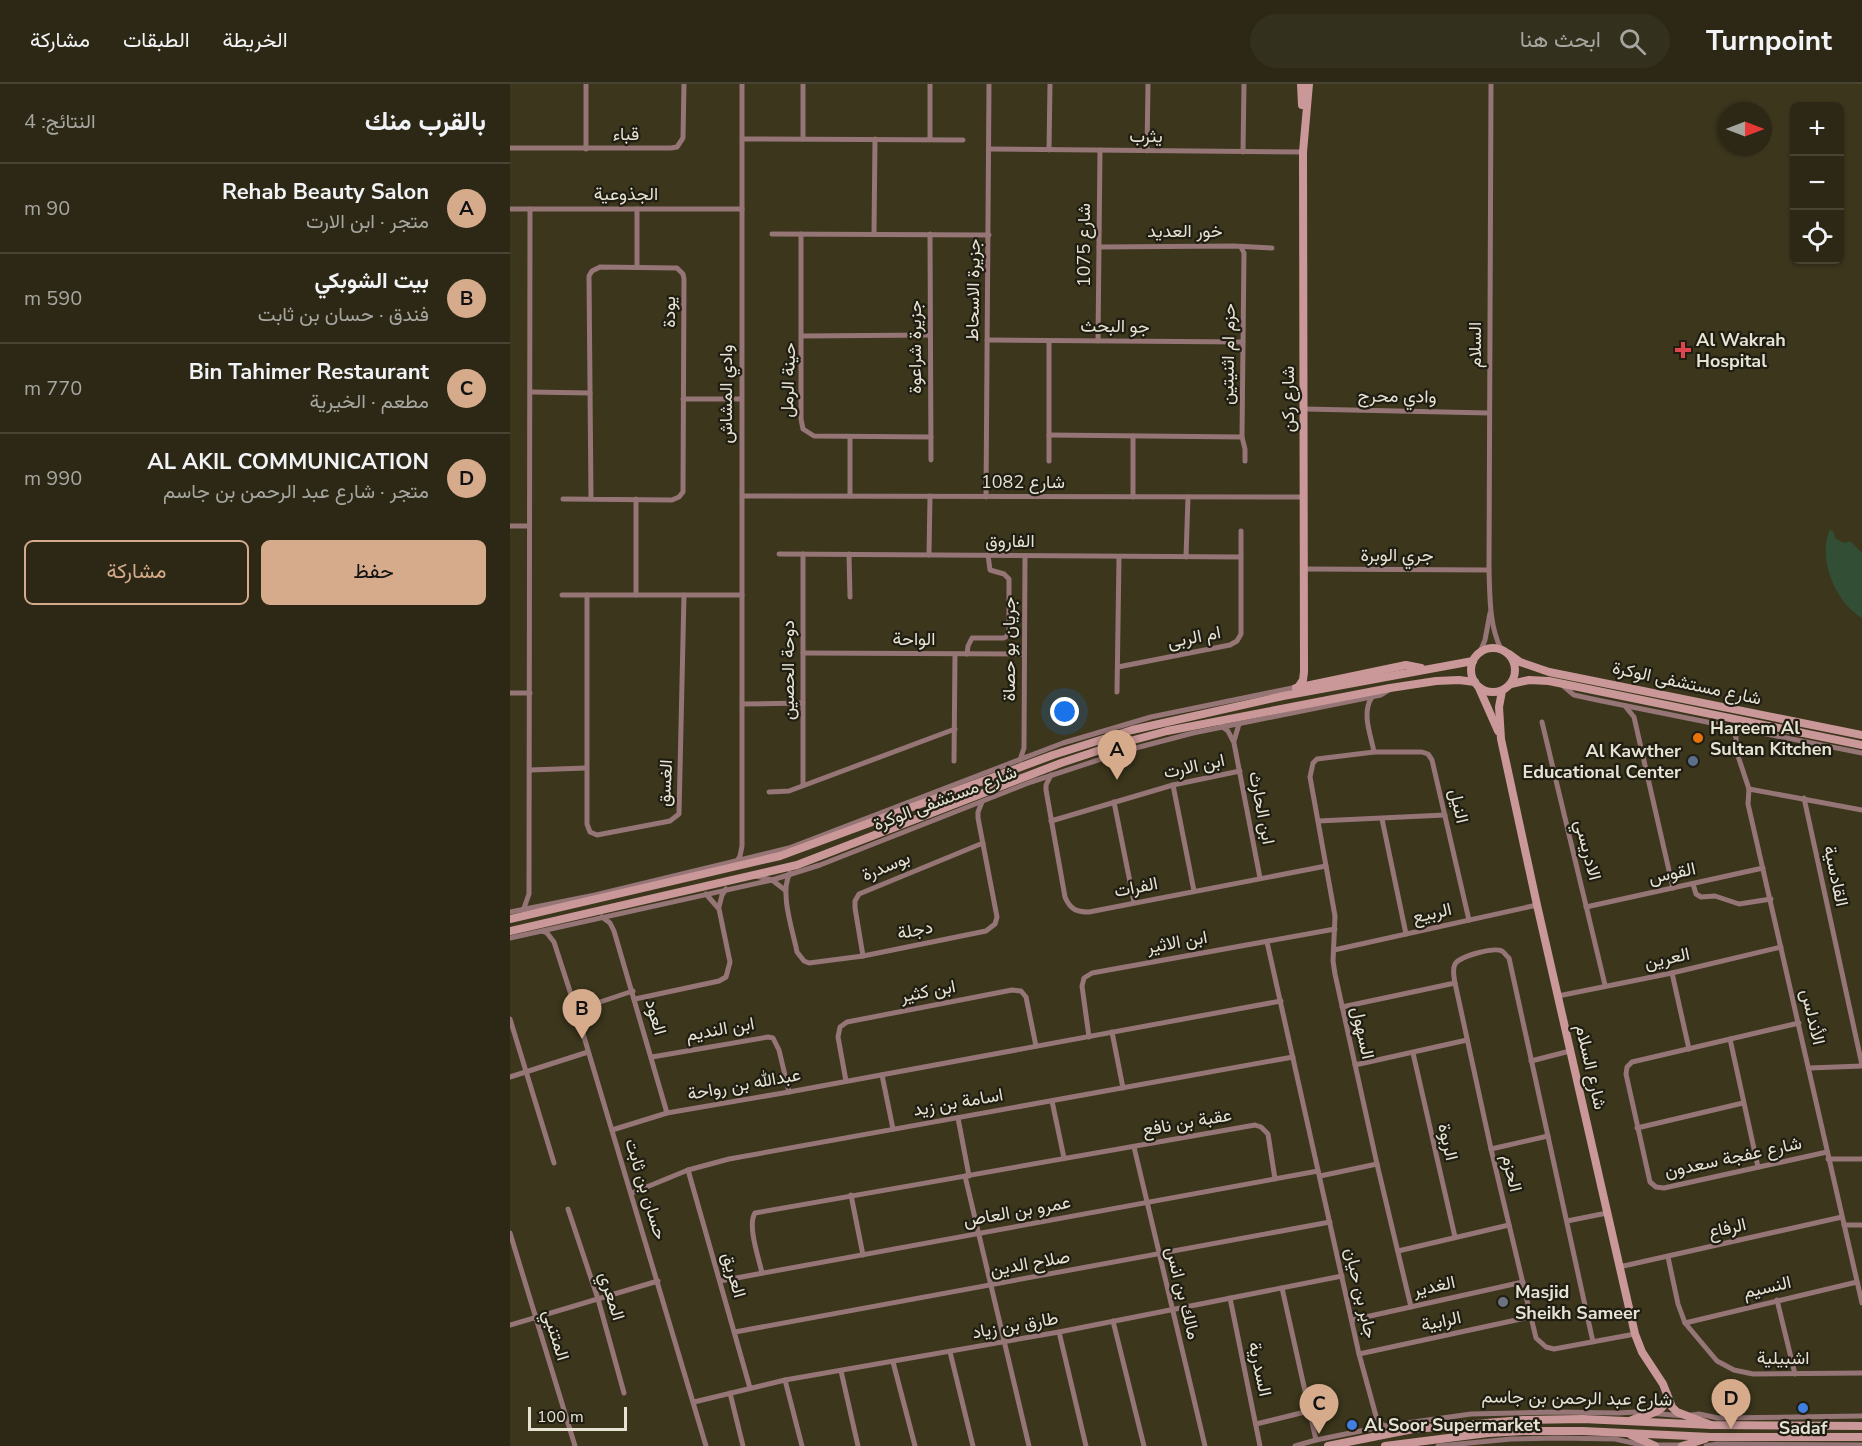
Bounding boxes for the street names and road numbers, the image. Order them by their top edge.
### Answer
street label: قباء [613,122,639,146]
street label: يثرب [1129,124,1163,148]
street label: الجذوعية [594,182,658,206]
street label: شارع 1075 [1072,203,1096,287]
street label: خور العديد [1147,219,1223,243]
street label: جزيرة الاسحاط [960,238,986,342]
street label: يودة [657,296,681,328]
street label: جزيرة شراعوة [903,300,927,394]
street label: حزم ام اثنيتين [1215,303,1241,405]
street label: جو البحث [1080,313,1150,339]
street label: السلام [1463,322,1487,368]
street label: حينة الرمل [775,342,801,418]
street label: وادي المشاش [714,345,741,443]
street label: شارع ركن [1276,366,1300,432]
street label: وادي محرج [1357,383,1437,412]
street label: شارع 1082 [981,470,1065,494]
street label: الفاروق [985,529,1035,553]
street label: جري الوبرة [1361,543,1433,570]
street label: جريان بو حصاة [997,597,1021,701]
street label: دوحة الحصين [776,620,800,720]
street label: ام الربى [1165,620,1223,654]
street label: الواحة [893,627,935,651]
street label: شارع مستشفى الوكرة [1610,655,1764,711]
street label: ابن الارت [1161,748,1227,784]
street label: الغسق [652,759,678,807]
street label: شارع مستشفى الوكرة [870,760,1020,836]
street label: ابن الحارث [1243,769,1281,847]
street label: النيل [1443,786,1475,826]
street label: الادريسي [1566,817,1607,884]
street label: القادسية [1818,843,1854,909]
street label: بوسدرة [858,845,914,887]
street label: القوس [1646,856,1698,890]
street label: الفرات [1112,871,1160,903]
street label: الربيع [1410,897,1454,929]
street label: دجلة [895,915,935,945]
street label: ابن الاثير [1144,925,1209,959]
street label: العرين [1642,941,1692,975]
street label: ابن كثير [897,974,958,1008]
street label: الأندلس [1795,987,1831,1047]
street label: العود [639,996,673,1038]
street label: السهول [1346,1005,1380,1061]
street label: ابن النديم [684,1011,756,1047]
street label: شارع السلام [1570,1022,1612,1112]
street label: عبدالله بن رواحة [685,1062,803,1106]
street label: اسامة بن زيد [911,1082,1005,1122]
street label: عقبة بن نافع [1140,1102,1234,1142]
street label: الربوة [1432,1121,1464,1163]
street label: شارع عفجة سعدون [1662,1131,1804,1183]
street label: حسان بن ثابت [619,1136,673,1242]
street label: الحزم [1496,1152,1528,1194]
street label: عمرو بن العاص [961,1190,1073,1232]
street label: الرفاع [1706,1212,1748,1244]
street label: صلاح الدين [988,1244,1072,1282]
street label: مالك بن انس [1160,1244,1206,1342]
street label: جابر بن حيان [1339,1245,1383,1341]
street label: العريق [716,1250,752,1300]
street label: المعري [590,1269,631,1324]
street label: الغدير [1410,1270,1457,1302]
street label: النسيم [1741,1270,1793,1304]
street label: الرابية [1419,1305,1463,1337]
street label: طارق بن زياد [970,1306,1060,1344]
street label: المتنبي [534,1307,575,1364]
street label: السدرية [1243,1339,1277,1399]
street label: اشبيلية [1757,1346,1809,1370]
street label: شارع عبد الرحمن بن جاسم [1481,1384,1673,1412]

